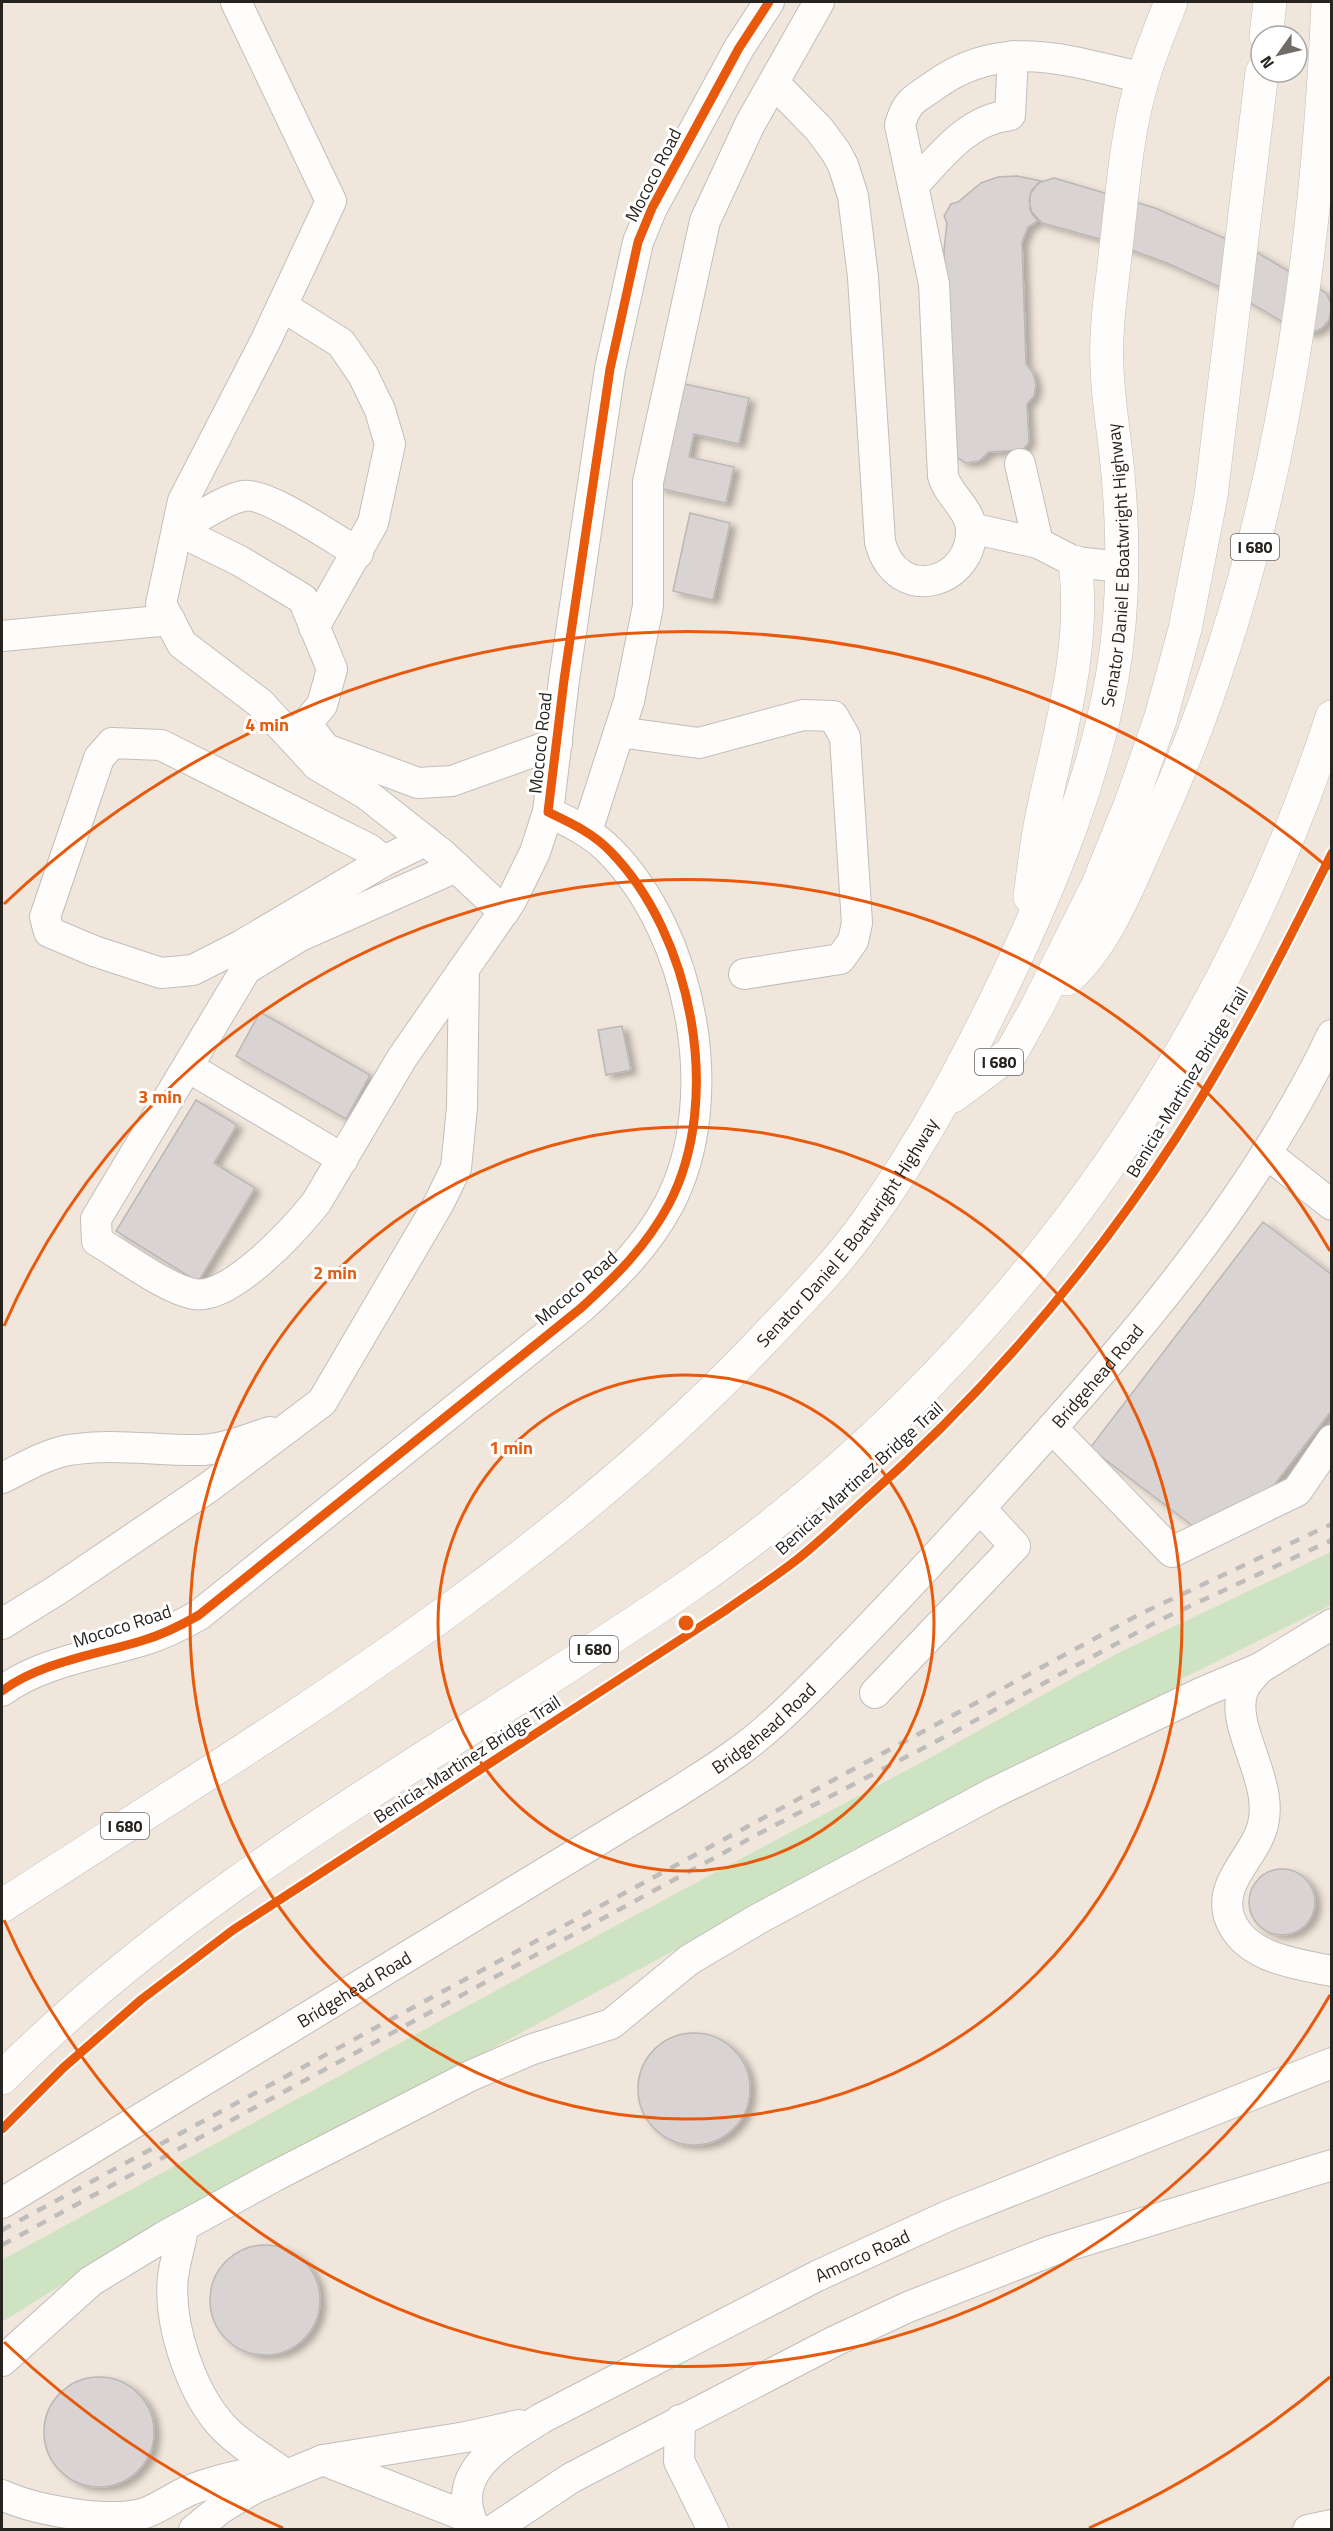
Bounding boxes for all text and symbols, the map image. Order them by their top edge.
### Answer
north arrow [1249,24,1309,84]
text: N [1254,51,1280,74]
street label: Mococo Road [618,123,688,227]
street label: Senator Daniel E Boatwright Highway [1093,421,1135,709]
road number: I 680 [1231,534,1279,560]
street label: Mococo Road [521,691,559,795]
text: 4 min [245,711,289,738]
street label: Benicia-Martinez Bridge Trail [1119,981,1255,1183]
road number: I 680 [975,1049,1023,1075]
text: 3 min [138,1083,182,1110]
street label: Senator Daniel E Boatwright Highway [750,1112,944,1353]
street label: Mococo Road [529,1244,623,1332]
text: 2 min [313,1259,357,1286]
street label: Bridgehead Road [1045,1318,1150,1434]
street label: Benicia-Martinez Bridge Trail [769,1395,949,1561]
text: 1 min [489,1434,533,1461]
street label: Mococo Road [69,1597,175,1655]
centre of rings [676,1613,696,1633]
road number: I 680 [570,1636,618,1662]
street label: Bridgehead Road [706,1676,822,1780]
street label: Benicia-Martinez Bridge Trail [368,1688,566,1830]
road number: I 680 [101,1813,149,1839]
street label: Bridgehead Road [292,1944,416,2034]
street label: Amorco Road [810,2222,914,2289]

